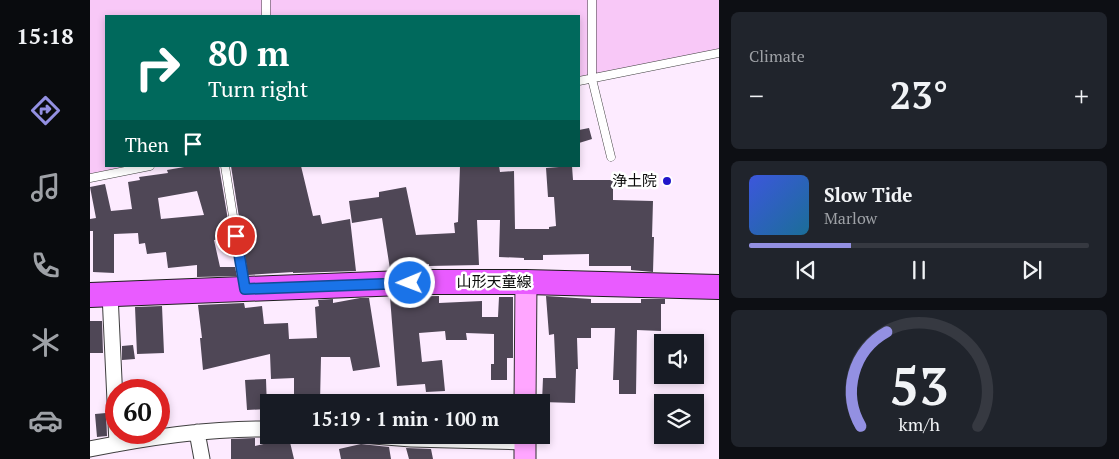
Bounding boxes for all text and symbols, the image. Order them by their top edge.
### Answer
text: 15:18 [16,21,74,50]
text: 80 m [208,30,289,76]
icon: right [125,35,190,100]
text: Climate [749,45,805,67]
text: 23° [890,70,948,120]
text: Turn right [208,74,308,103]
text: − [749,77,764,114]
text: + [1074,77,1089,114]
icon: directions [28,93,63,128]
icon: arrive [179,130,207,158]
text: Then [125,132,169,157]
icon: music [28,170,63,205]
place label: 浄土院 [612,170,657,190]
marker: 浄土院 [661,175,673,187]
text: Slow Tide [824,182,913,207]
text: Marlow [824,207,877,229]
pin [215,215,257,257]
icon: arrive [222,222,250,250]
icon: phone [28,248,63,283]
position arrow [383,256,435,308]
icon: previous [792,256,820,284]
icon: pause [905,256,933,284]
icon: next [1018,256,1046,284]
street label: 山形天童線 [456,271,532,291]
icon: climate [28,325,63,360]
map controls [654,334,704,444]
button: sound [654,334,704,384]
text: 53 [890,351,948,420]
speed limit sign: 60 [105,379,170,444]
button: layers [654,394,704,444]
icon: car [28,403,63,438]
text: 15:19 · 1 min · 100 m [311,406,499,431]
text: km/h [898,412,940,436]

